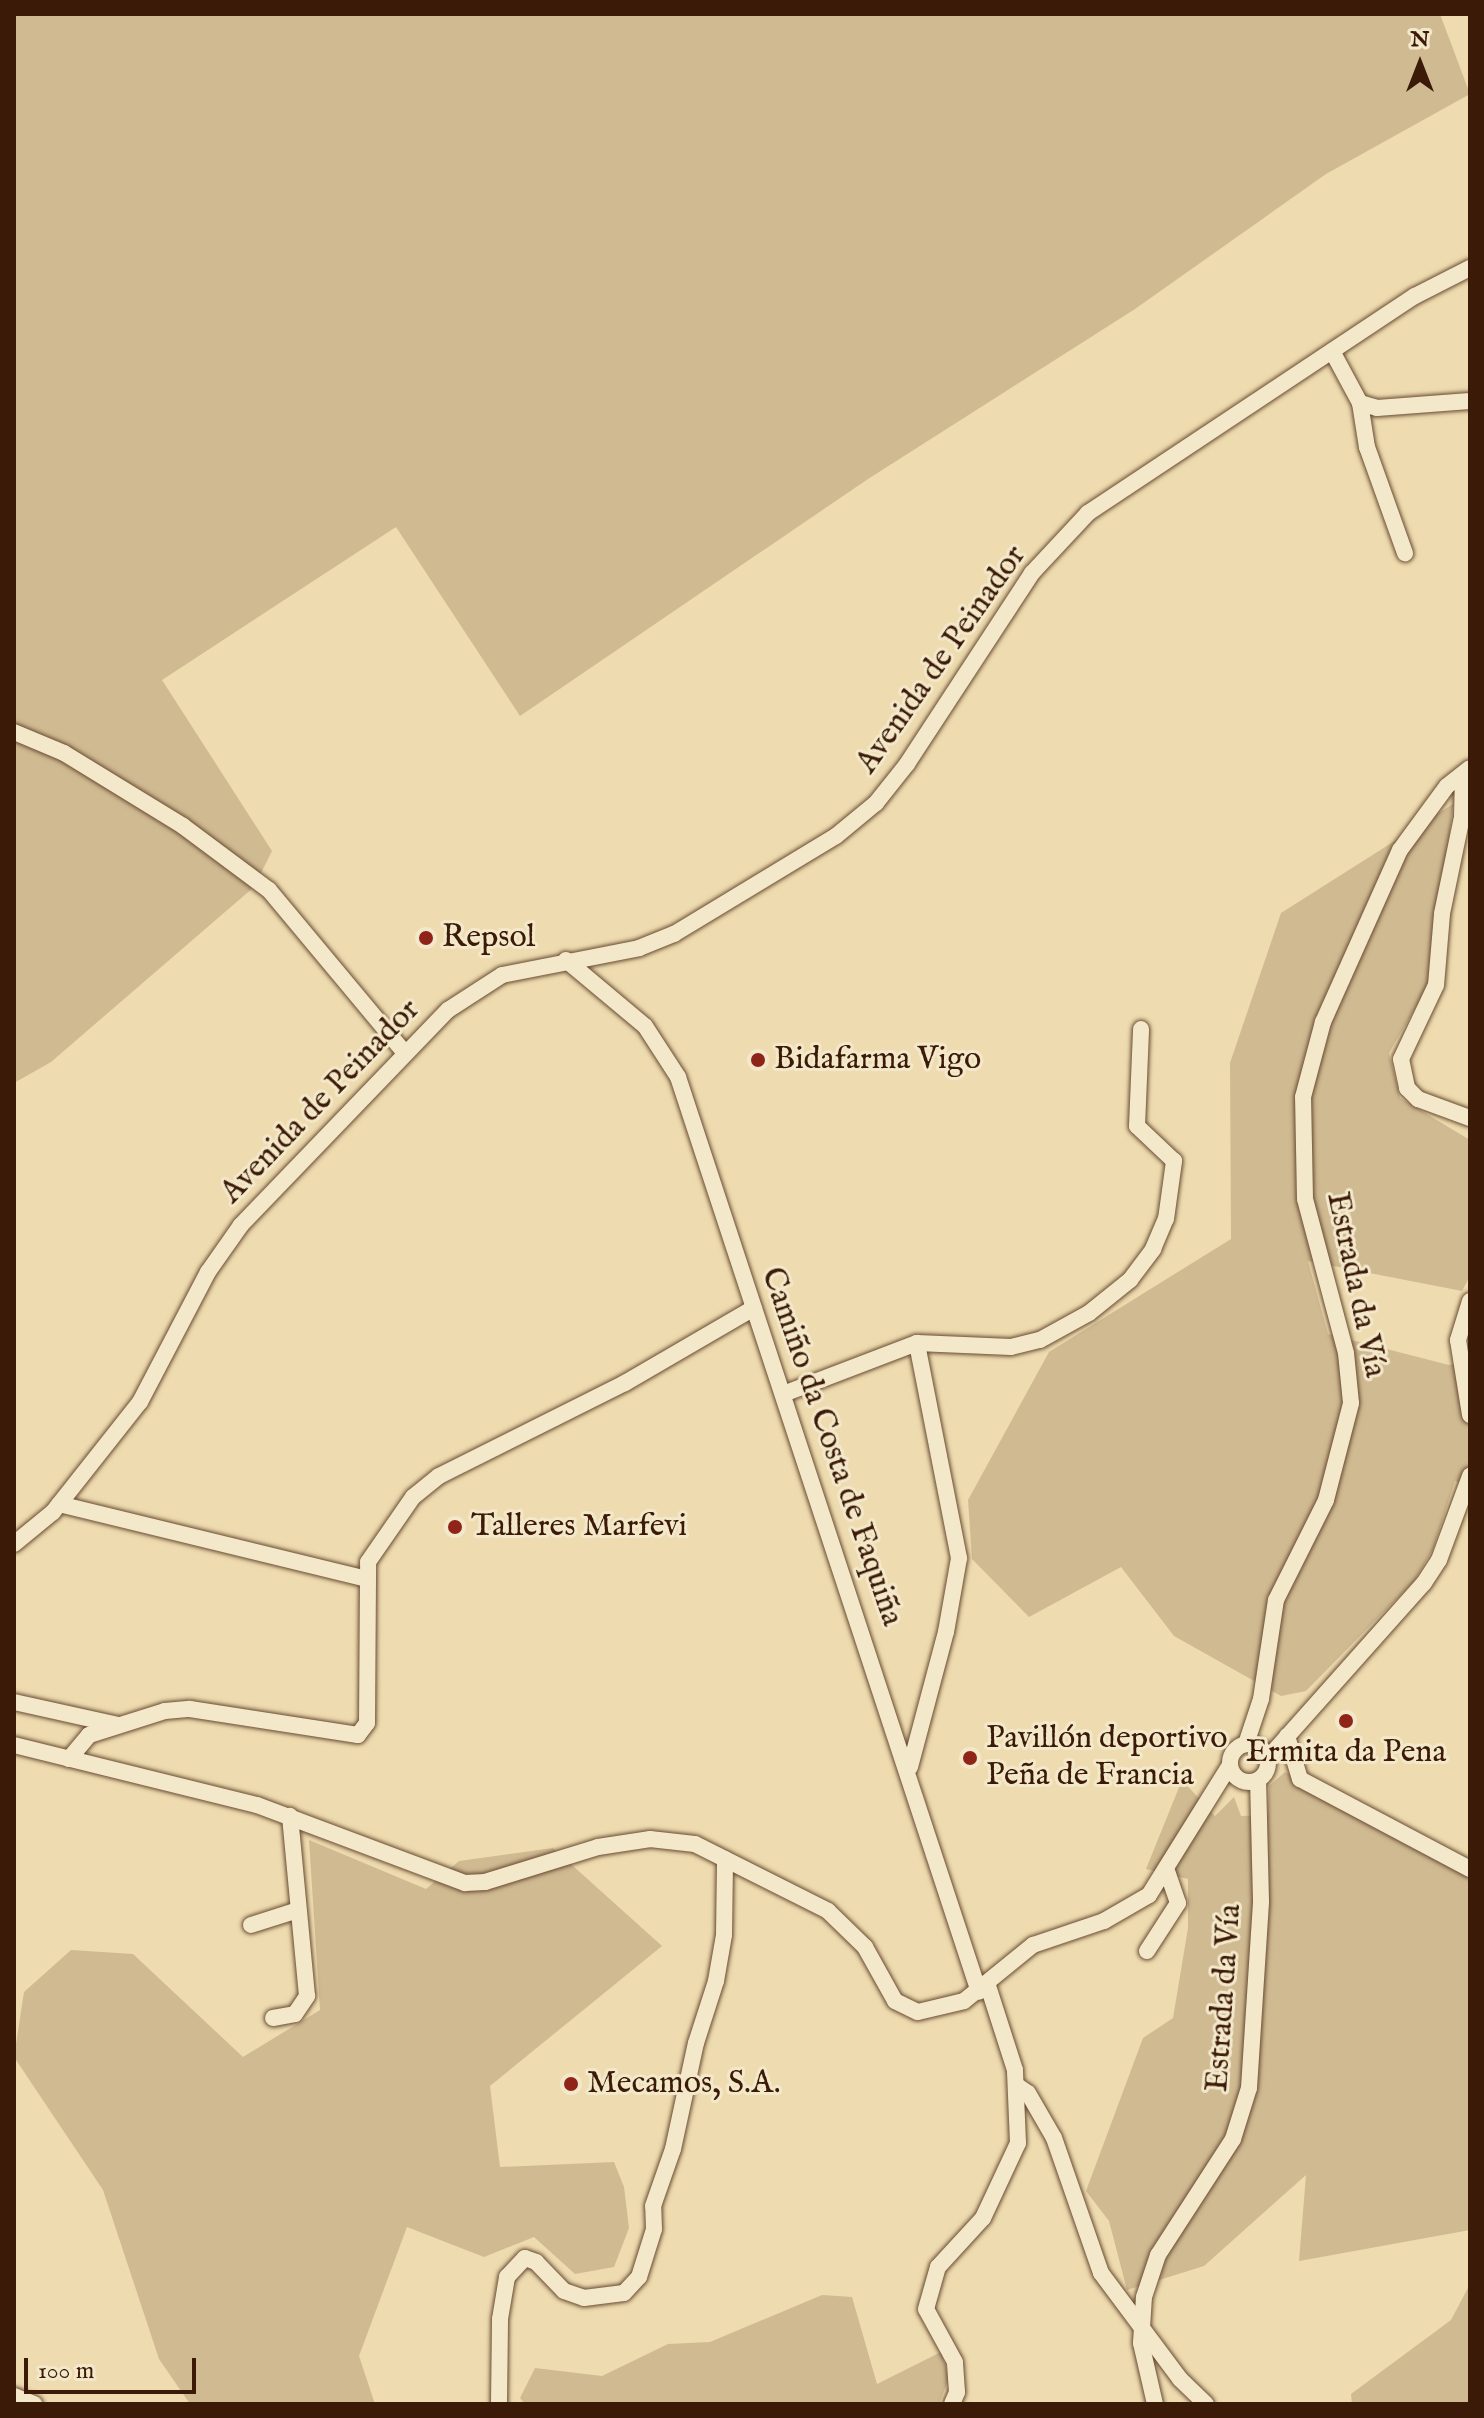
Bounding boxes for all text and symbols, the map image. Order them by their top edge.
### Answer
north arrow [1380,24,1460,104]
text: N [1410,26,1430,54]
street label: Avenida de Peinador [849,538,1035,782]
place label: Repsol [442,919,535,957]
marker: Repsol [417,929,435,947]
street label: Avenida de Peinador [213,992,429,1212]
place label: Bidafarma Vigo [774,1041,981,1079]
marker: Bidafarma Vigo [749,1051,767,1069]
street label: Estrada da Vía [1317,1189,1393,1381]
street label: Camiño da Costa de Faquiña [752,1263,910,1631]
place label: Talleres Marfevi [471,1508,687,1546]
marker: Talleres Marfevi [446,1518,464,1536]
marker: Ermita da Pena [1337,1712,1355,1730]
place label: Pavillón deportivo Peña de Francia [986,1721,1228,1796]
place label: Ermita da Pena [1246,1734,1446,1772]
marker: Pavillón deportivo Peña de Francia [961,1749,979,1767]
street label: Estrada da Vía [1199,1903,1251,2093]
place label: Mecamos, S.A. [587,2065,781,2103]
marker: Mecamos, S.A. [562,2075,580,2093]
scale bar [28,2342,200,2392]
text: 100 m [38,2356,94,2387]

